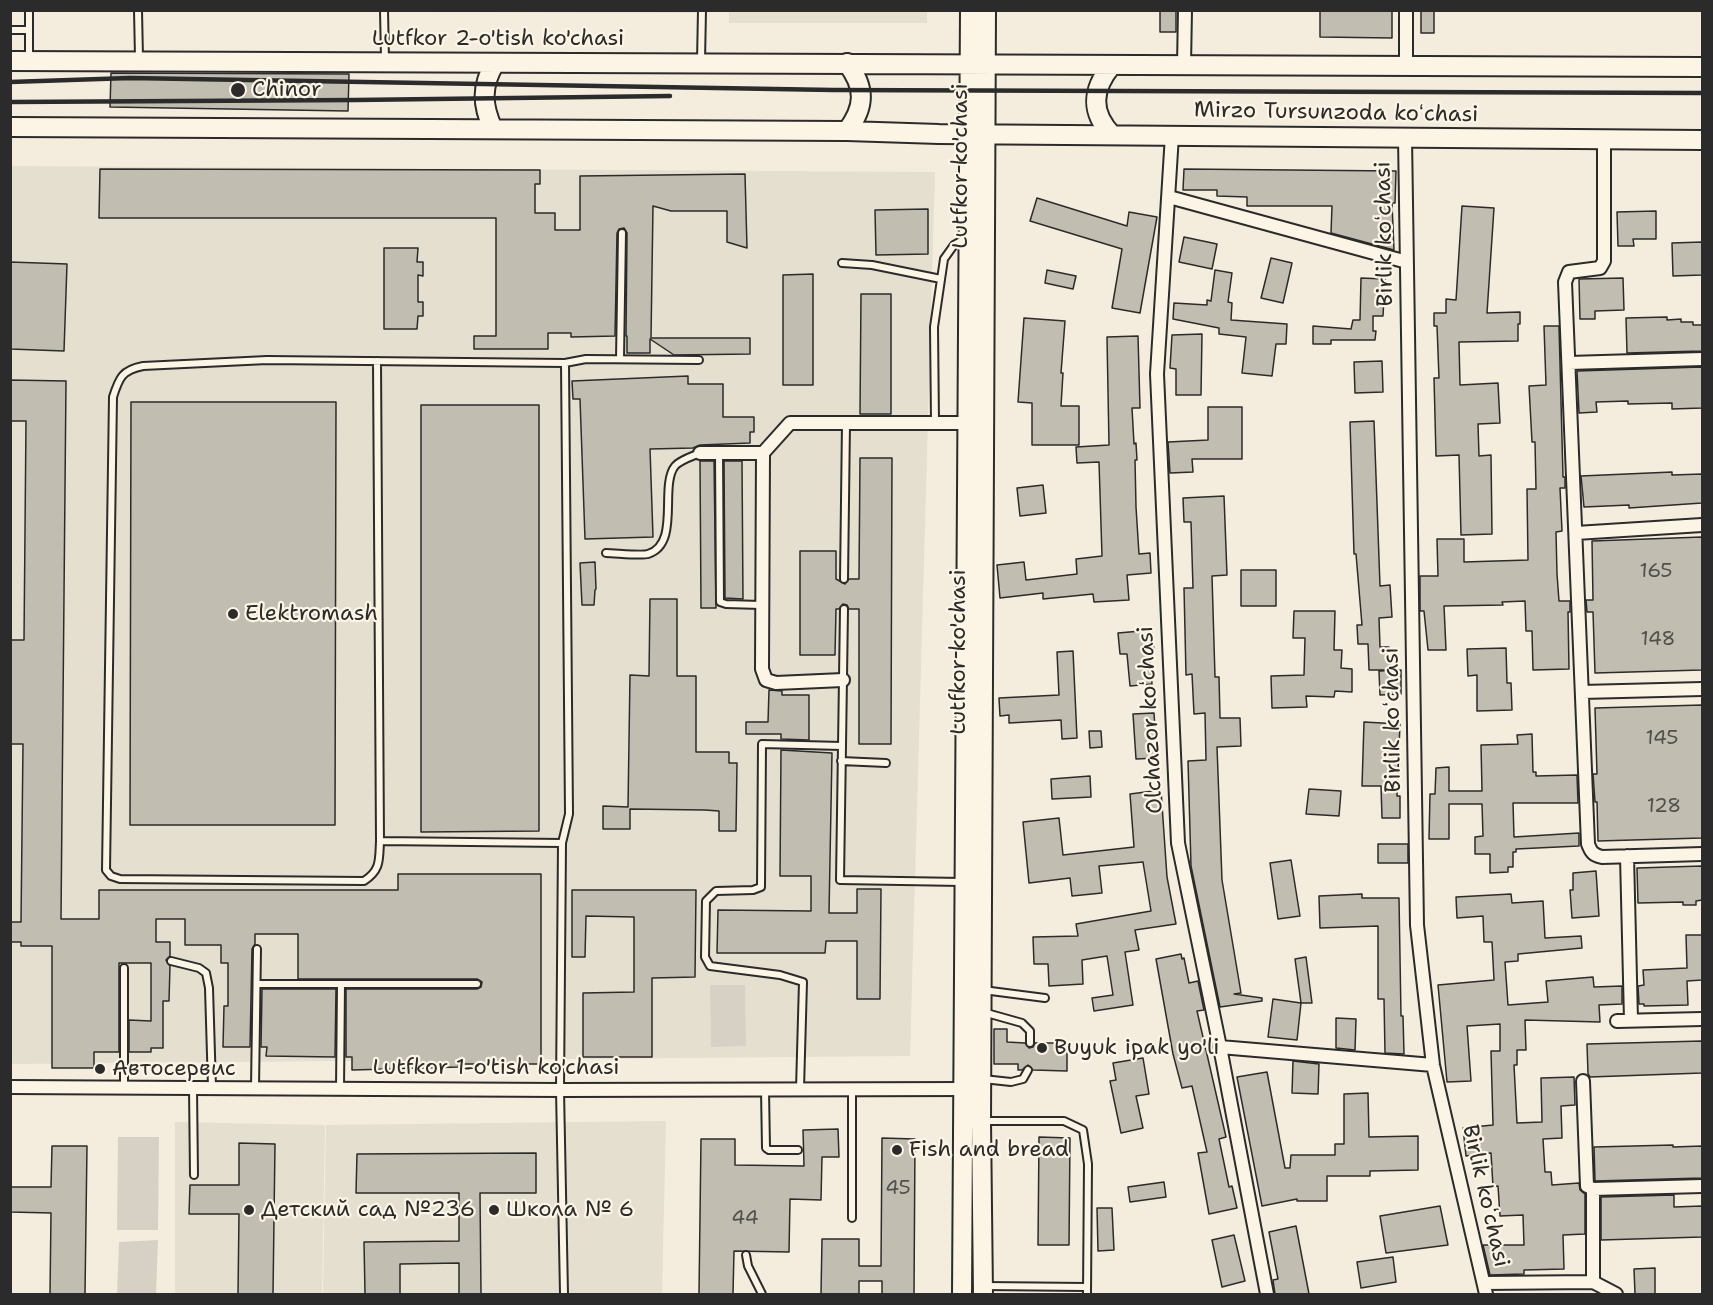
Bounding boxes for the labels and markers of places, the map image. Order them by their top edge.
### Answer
place label: Chinor [252,77,321,103]
marker: Chinor [229,81,247,99]
place label: Elektromash [245,601,378,627]
marker: Elektromash [226,607,240,621]
place label: Buyuk ipak yo'li [1054,1035,1220,1061]
marker: Buyuk ipak yo'li [1035,1041,1049,1055]
place label: Автосервис [112,1056,236,1082]
marker: Автосервис [93,1062,107,1076]
place label: Fish and bread [909,1137,1069,1163]
marker: Fish and bread [890,1143,904,1157]
place label: Детский сад №236 [261,1197,475,1223]
place label: Школа № 6 [506,1197,634,1223]
marker: Детский сад №236 [242,1203,256,1217]
marker: Школа № 6 [487,1203,501,1217]

